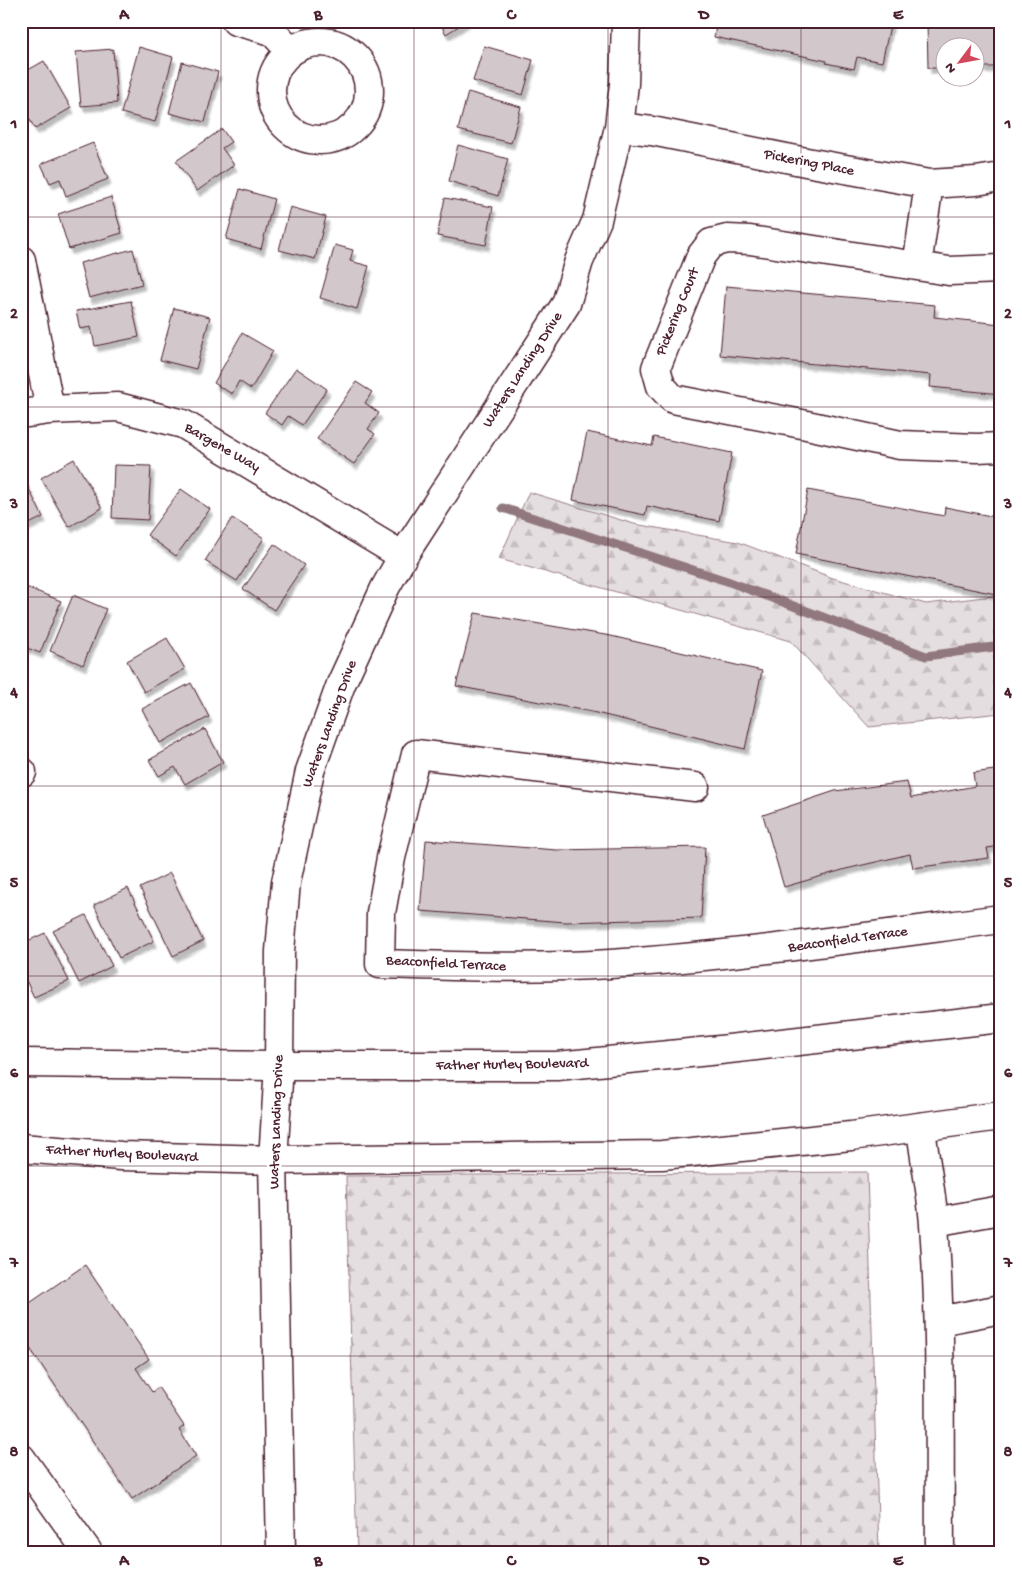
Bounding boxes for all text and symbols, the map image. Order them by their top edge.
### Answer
text: A [118,7,130,26]
text: B [313,7,323,26]
text: C [506,7,517,26]
text: D [697,7,710,26]
text: E [893,7,904,26]
north arrow [934,38,984,88]
text: N [941,59,961,76]
text: 1 [10,116,17,135]
text: 1 [1004,116,1011,135]
street label: Pickering Place [761,145,856,181]
street label: Pickering Court [652,264,705,360]
text: 2 [10,306,18,325]
text: 2 [1004,306,1012,325]
street label: Waters Landing Drive [479,309,567,431]
street label: Bargene Way [180,419,264,477]
text: 3 [9,496,18,515]
text: 3 [1003,496,1012,515]
street label: Waters Landing Drive [299,658,361,790]
text: 4 [9,685,18,704]
text: 4 [1003,685,1012,704]
text: 5 [10,875,19,894]
text: 5 [1004,875,1013,894]
street label: Beaconfield Terrace [786,923,909,957]
street label: Beaconfield Terrace [384,952,507,976]
street label: Waters Landing Drive [266,1054,288,1189]
street label: Father Hurley Boulevard [435,1055,589,1075]
text: 6 [10,1065,19,1084]
text: 6 [1004,1065,1013,1084]
street label: Father Hurley Boulevard [45,1141,200,1167]
text: 7 [9,1255,19,1274]
text: 7 [1003,1255,1013,1274]
text: 8 [10,1444,19,1463]
text: 8 [1004,1444,1013,1463]
text: A [118,1553,130,1572]
text: B [313,1553,323,1572]
text: C [506,1553,517,1572]
text: D [697,1553,710,1572]
text: E [893,1553,904,1572]

